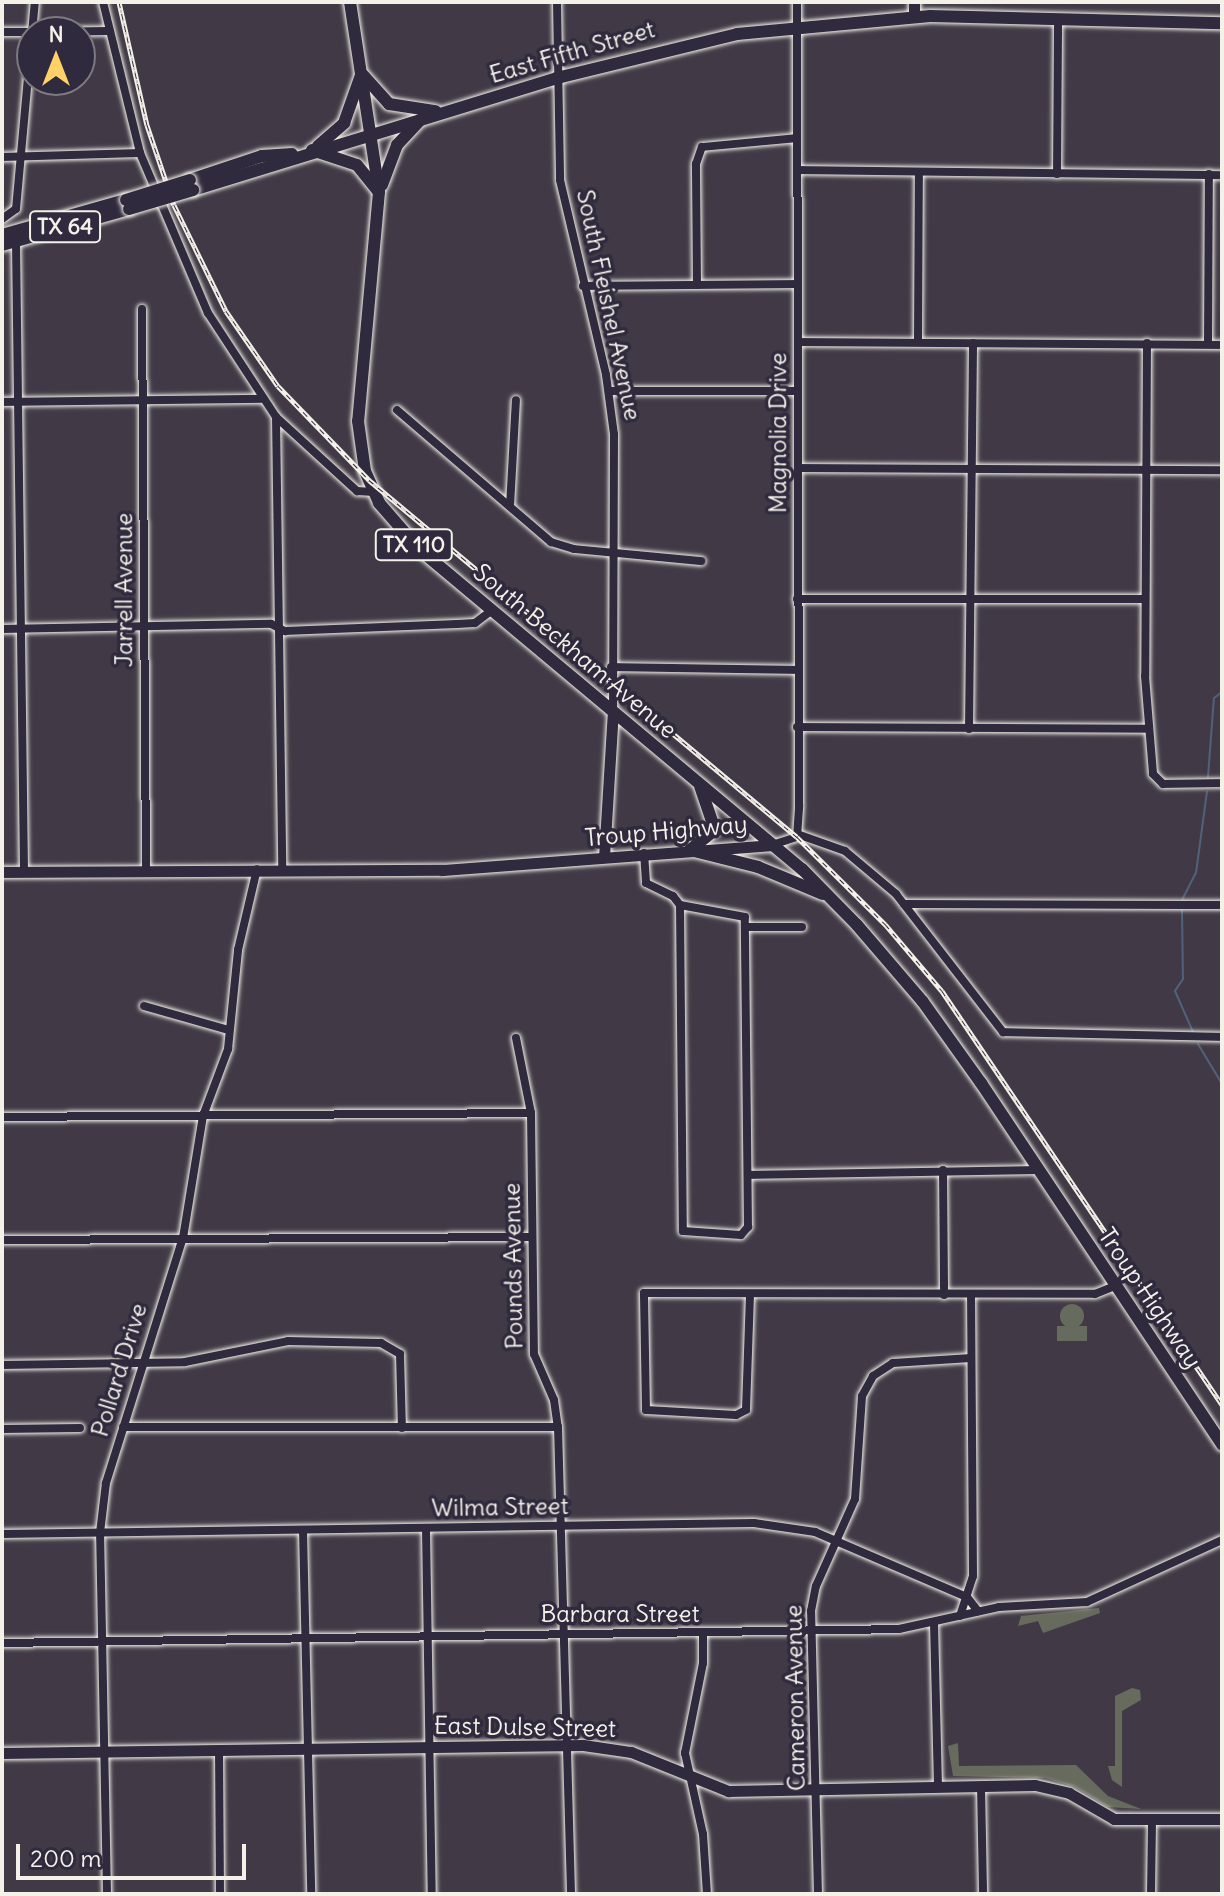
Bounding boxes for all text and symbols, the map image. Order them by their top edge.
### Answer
street label: East Fifth Street [486,15,658,89]
north arrow [16,16,96,96]
text: N [48,20,64,48]
street label: South Fleishel Avenue [570,187,648,423]
road number: TX 64 [29,209,101,245]
street label: Magnolia Drive [764,353,792,513]
street label: Jarrell Avenue [110,513,138,667]
road number: TX 110 [374,527,454,563]
street label: South Beckham Avenue [468,558,682,744]
street label: Troup Highway [583,810,749,852]
street label: Pounds Avenue [497,1183,529,1349]
street label: Troup Highway [1092,1222,1208,1374]
street label: Pollard Drive [85,1300,153,1440]
street label: Wilma Street [431,1491,569,1523]
street label: Barbara Street [540,1600,700,1628]
street label: Cameron Avenue [779,1605,811,1791]
street label: East Dulse Street [434,1711,616,1743]
scale bar [20,1828,250,1878]
text: 200 m [30,1843,102,1873]

